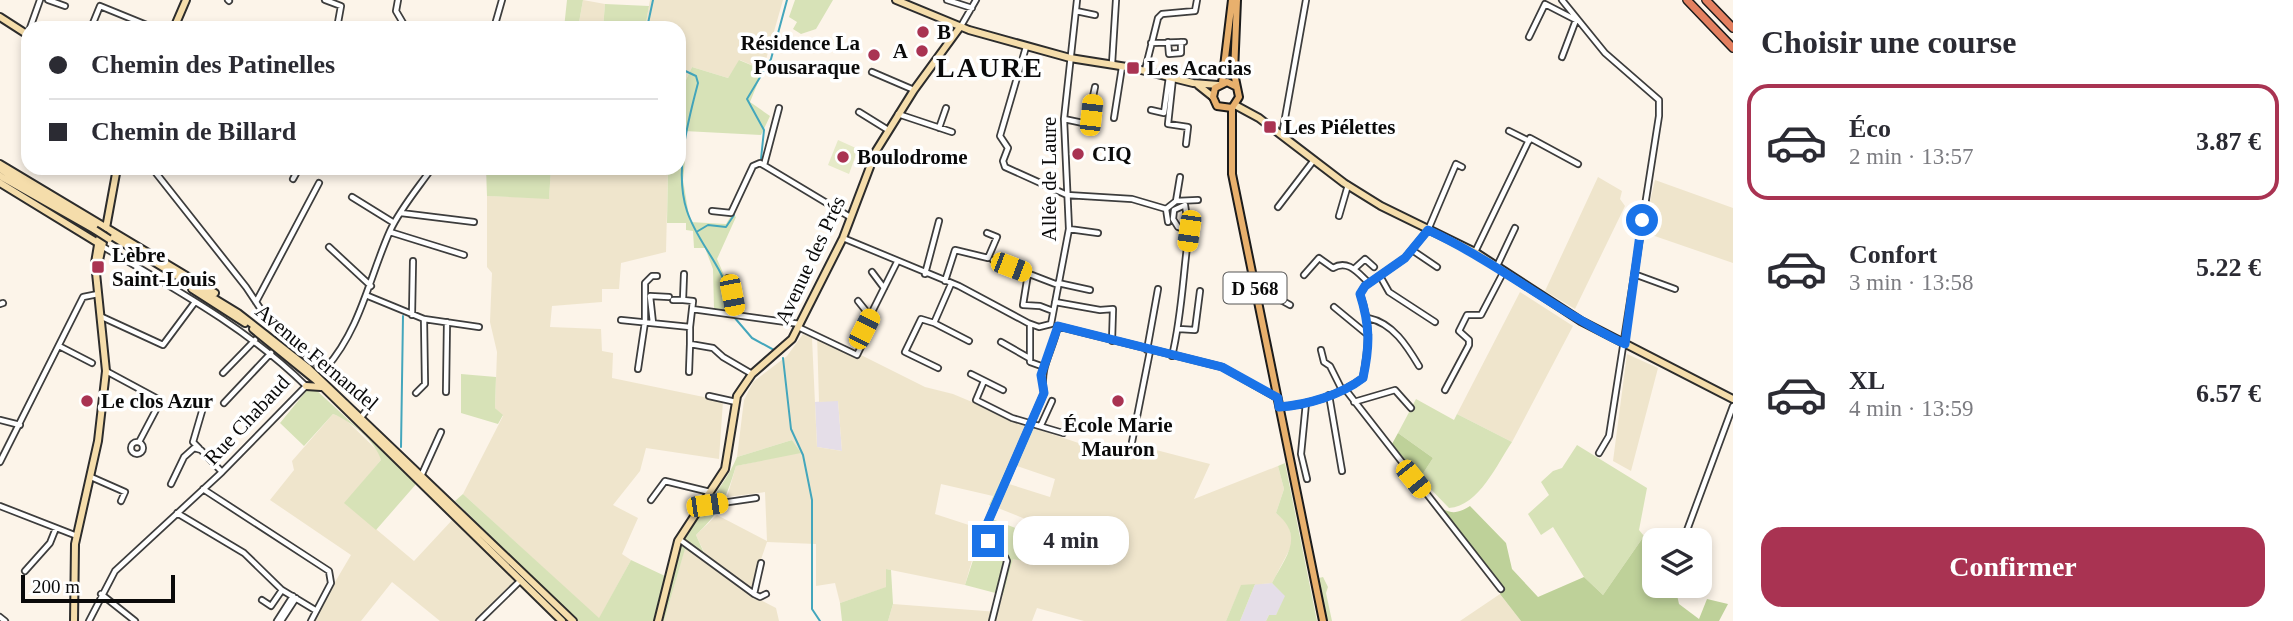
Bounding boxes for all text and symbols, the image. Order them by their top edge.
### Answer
place label: B [937,20,951,44]
marker: B [915,24,931,40]
text: Choisir une course [1761,24,2016,60]
place label: Résidence La Pousaraque [740,31,860,79]
place label: A [893,39,909,63]
marker: A [914,43,930,59]
marker: Résidence La Pousaraque [866,47,882,63]
text: Chemin des Patinelles [91,50,335,79]
district label: LAURE [936,52,1044,83]
place label: Les Acacias [1147,56,1251,80]
marker: Les Acacias [1125,60,1141,76]
car [1079,93,1104,137]
icon: car [1765,111,1828,174]
text: Éco [1849,114,1891,143]
place label: Les Piélettes [1284,115,1395,139]
text: Chemin de Billard [91,117,296,146]
street label: Allée de Laure [1037,117,1061,241]
marker: Les Piélettes [1262,119,1278,135]
text: 3.87 € [2196,127,2261,156]
place label: CIQ [1092,142,1132,166]
text: 2 min · 13:57 [1849,144,1974,169]
place label: Boulodrome [857,145,967,169]
marker: CIQ [1070,146,1086,162]
marker: Boulodrome [835,149,851,165]
street label: Avenue des Prés [770,192,850,328]
route start [1626,204,1658,236]
car [1176,209,1203,253]
icon: car [1765,237,1828,300]
text: Confort [1849,240,1937,269]
place label: Lèbre Saint-Louis [112,243,216,291]
car [988,250,1035,284]
text: 5.22 € [2196,253,2261,282]
marker: Lèbre Saint-Louis [90,259,106,275]
text: 3 min · 13:58 [1849,270,1974,295]
car [718,272,747,318]
road number: D 568 [1224,272,1286,304]
street label: Avenue Fernandel [251,299,383,415]
car [846,306,883,352]
icon: car [1765,363,1828,426]
text: XL [1849,366,1885,395]
street label: Rue Chabaud [199,370,295,470]
text: 6.57 € [2196,379,2261,408]
place label: Le clos Azur [101,389,213,413]
marker: Le clos Azur [79,393,95,409]
marker: École Marie Mauron [1110,393,1126,409]
text: 4 min · 13:59 [1849,396,1974,421]
place label: École Marie Mauron [1063,413,1173,461]
car [1392,456,1435,502]
car [685,492,730,518]
callout: 4 min [1012,516,1128,566]
route end [972,525,1004,557]
button: Confirmer [1761,527,2265,607]
text: 4 min [1043,528,1099,553]
map controls [1642,528,1712,598]
button: layers [1642,528,1712,598]
scale bar [21,572,175,604]
text: 200 m [32,576,80,597]

